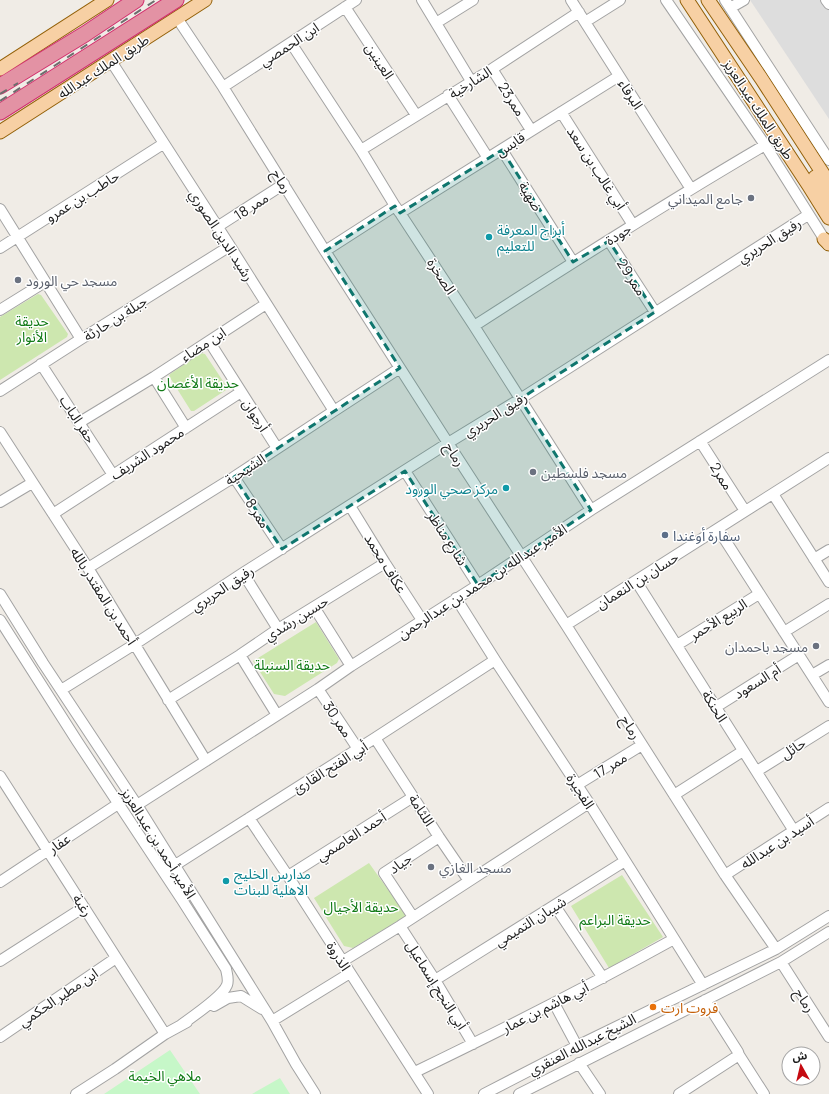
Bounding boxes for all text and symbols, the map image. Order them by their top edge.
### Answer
street label: ابن الحمصي [255,18,324,72]
street label: طريق الملك عبدالله [54,29,153,103]
street label: العينين [361,39,399,83]
street label: طريق الملك عبدالعزيز [718,54,799,163]
street label: الشارخية [445,61,495,103]
street label: البرقاء [614,75,648,113]
street label: ممر23 [494,78,530,120]
street label: أبي غالب بن سعد [561,123,631,215]
street label: قابس [491,127,529,161]
street label: رماح [266,165,297,198]
street label: حاطب بن عمرو [42,166,122,226]
street label: ضهية [515,177,548,215]
street label: رشيد الدين الصوري [183,186,259,286]
street label: ممر 18 [230,188,272,224]
place label: جامع الميداني [668,189,743,210]
marker: جامع الميداني [746,193,756,203]
street label: رفيق الحريري [734,213,806,269]
street label: جودة [601,219,635,249]
place label: أبراج المعرفة للتعليم [497,220,565,257]
marker: أبراج المعرفة للتعليم [484,232,494,242]
street label: الصخرة [423,254,461,298]
street label: ممر 29 [613,255,651,299]
place label: مسجد حي الورود [26,271,117,292]
marker: مسجد حي الورود [13,275,23,285]
street label: جبلة بن حارثة [80,291,150,345]
park label: حديقة الأنوار [15,311,49,346]
street label: ابن مضاء [177,322,229,366]
park label: حديقة الأغصان [157,373,239,392]
street label: رفيق الحريري [460,387,532,443]
street label: حفر الباب [56,391,100,447]
street label: أرجوان [238,395,274,436]
street label: محمود الشريف [107,422,187,484]
street label: رماح [439,438,470,471]
street label: الشيحية [221,449,269,489]
street label: ممر2 [706,459,738,493]
place label: مسجد فلسطين [541,463,627,482]
marker: مسجد فلسطين [528,467,538,477]
place label: مركز صحي الورود [405,479,498,500]
marker: مركز صحي الورود [501,483,511,493]
street label: ممر 8 [241,494,275,532]
street label: شارع مناظر [421,506,473,570]
street label: الأمير عبدالله بن محمد بن عبدالرحمن [394,519,570,643]
place label: سفارة أوغندا [673,526,740,545]
street label: عكاف محمد [360,530,412,596]
marker: سفارة أوغندا [660,530,670,540]
street label: أحمد بن المقتدر بالله [66,544,142,649]
street label: حسان بن النعمان [592,547,682,613]
street label: رفيق الحريري [187,561,258,617]
street label: حسين رشدي [260,591,333,647]
street label: الربيع الأحمر [685,594,752,646]
place label: مسجد باحمدان [725,637,808,656]
marker: مسجد باحمدان [811,641,821,651]
park label: حديقة السنبلة [254,655,330,674]
street label: أم السعود [730,659,786,705]
street label: الحنكة [698,686,732,726]
street label: ممر 30 [319,697,357,741]
street label: رماح [615,711,646,744]
street label: حائل [777,733,809,763]
street label: أبي الفتح القارئ [289,736,373,799]
street label: ممر 17 [590,747,630,783]
street label: الفجيرة [562,770,600,812]
street label: الأمير أحمد بن عبدالعزيز [117,783,201,902]
street label: اللثامة [405,790,439,830]
street label: أحمد العاصمي [312,807,391,867]
street label: أسيد بن عبدالله [737,811,818,873]
street label: عفار [43,829,74,858]
street label: جياد [385,848,415,878]
place label: مسجد الغازي [439,858,512,879]
marker: مسجد الغازي [426,862,436,872]
place label: مدارس الخليج الاهلية للبنات [234,864,311,899]
marker: مدارس الخليج الاهلية للبنات [221,876,231,886]
street label: رغبة [69,890,97,920]
street label: شيبان التميمي [490,891,571,953]
park label: حديقة الأجيال [323,897,399,916]
park label: حديقة البراعم [579,910,651,931]
street label: أبي النجح إسماعيل [400,937,472,1035]
street label: الذروة [323,938,355,974]
street label: ابن مطير الحكمي [14,963,103,1033]
street label: أبي هاشم بن عمار [497,977,593,1039]
street label: رماح [789,984,820,1017]
place label: فروت ارت [661,998,718,1017]
marker: فروت ارت [648,1002,658,1012]
street label: الشيخ عبدالله العنقري [525,1009,640,1081]
north arrow [781,1046,821,1086]
text: ش [791,1047,808,1064]
park label: ملاهي الخيمة [129,1066,201,1087]

